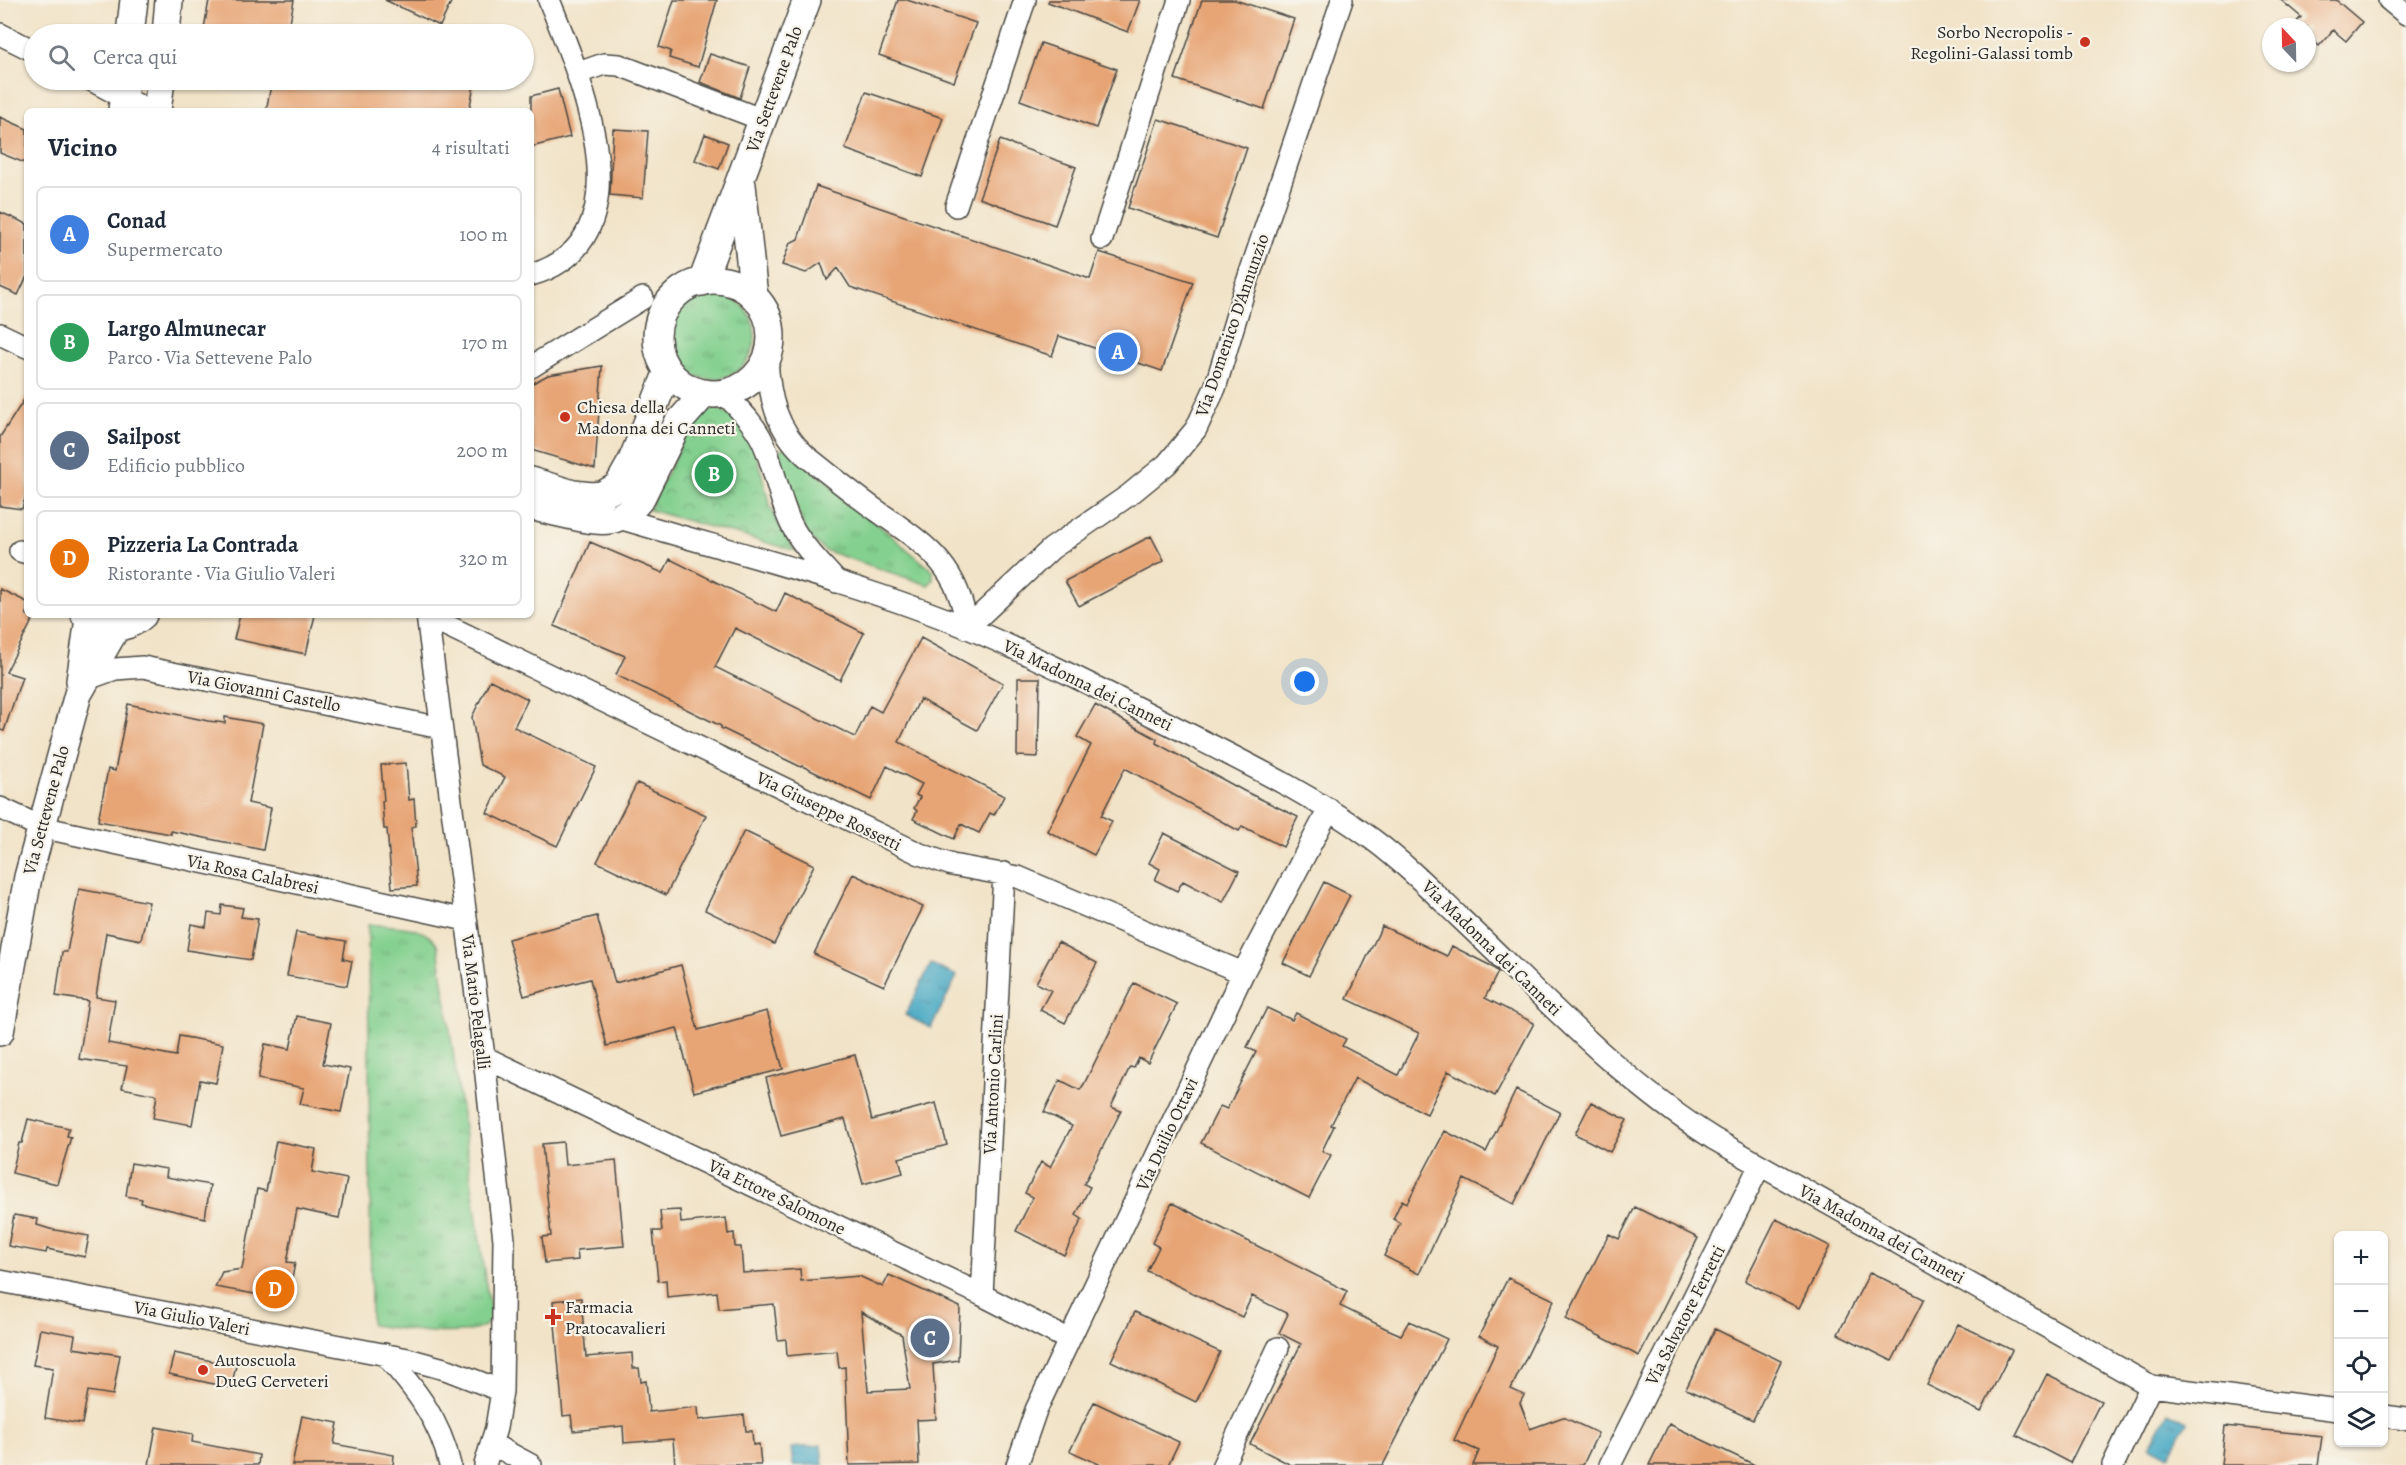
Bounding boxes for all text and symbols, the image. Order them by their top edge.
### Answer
north arrow [2262,18,2316,72]
place label: Sorbo Necropolis - Regolini-Galassi tomb [1910,20,2073,65]
street label: Via Settevene Palo [740,22,808,157]
search box [24,24,534,90]
marker: Sorbo Necropolis - Regolini-Galassi tomb [2078,35,2092,49]
icon: search [45,41,78,74]
text: Cerca qui [93,42,178,72]
text: Vicino [48,130,117,165]
text: 4 risultati [432,134,510,161]
text: Conad [107,206,166,236]
text: A [63,221,76,248]
text: 100 m [459,221,508,248]
street label: Via Domenico D'Annunzio [1189,230,1275,421]
text: Supermercato [107,236,223,263]
text: Largo Almunecar [107,314,266,344]
text: B [63,329,76,356]
text: 170 m [462,329,508,356]
pin: A [1098,330,1138,374]
text: Parco · Via Settevene Palo [107,344,312,371]
place label: Chiesa della Madonna dei Canneti [577,395,736,440]
marker: Chiesa della Madonna dei Canneti [558,410,572,424]
text: Sailpost [107,422,181,452]
text: C [63,437,76,464]
text: 200 m [457,437,508,464]
text: Edificio pubblico [107,452,245,479]
pin: B [694,452,734,496]
text: Pizzeria La Contrada [107,530,299,560]
text: D [63,545,76,572]
text: 320 m [459,545,508,572]
text: Ristorante · Via Giulio Valeri [107,560,336,587]
street label: Via Madonna dei Canneti [998,633,1177,737]
street label: Via Giovanni Castello [184,664,343,718]
your location [1290,667,1319,696]
street label: Via Settevene Palo [17,743,75,878]
street label: Via Giuseppe Rossetti [752,765,906,857]
street label: Via Rosa Calabresi [184,848,321,900]
street label: Via Madonna dei Canneti [1416,874,1567,1021]
street label: Via Mario Pelagalli [456,932,496,1071]
street label: Via Antonio Carlini [977,1013,1009,1156]
street label: Via Duilio Ottavi [1130,1074,1204,1195]
street label: Via Ettore Salomone [703,1153,850,1241]
street label: Via Madonna dei Canneti [1794,1178,1969,1290]
map controls [2334,1231,2388,1447]
button: + [2334,1231,2388,1285]
street label: Via Salvatore Ferretti [1639,1241,1731,1390]
pin: D [256,1266,294,1312]
button: − [2334,1285,2388,1339]
street label: Via Giulio Valeri [131,1295,252,1341]
place label: Farmacia Pratocavalieri [565,1295,666,1340]
marker: Farmacia Pratocavalieri [546,1310,560,1324]
pin: C [910,1316,950,1360]
button: locate [2334,1339,2388,1393]
place label: Autoscuola DueG Cerveteri [214,1348,329,1393]
marker: Autoscuola DueG Cerveteri [196,1363,210,1377]
button: layers [2334,1393,2388,1447]

